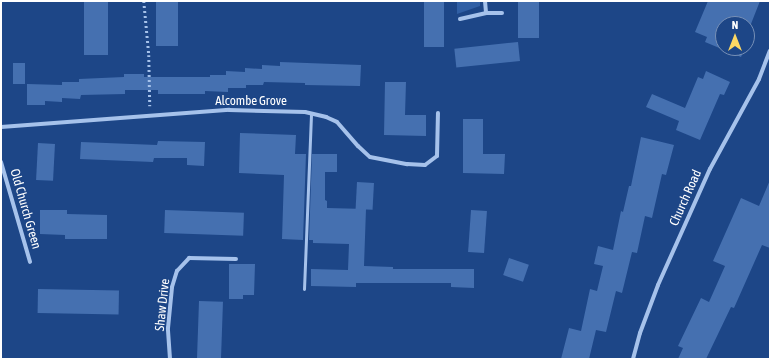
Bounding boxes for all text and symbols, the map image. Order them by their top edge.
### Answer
north arrow [715,16,755,56]
text: N [732,19,738,31]
street label: Alcombe Grove [215,93,287,109]
street label: Old Church Green [6,167,44,251]
street label: Church Road [667,167,705,229]
street label: Shaw Drive [152,278,174,332]

